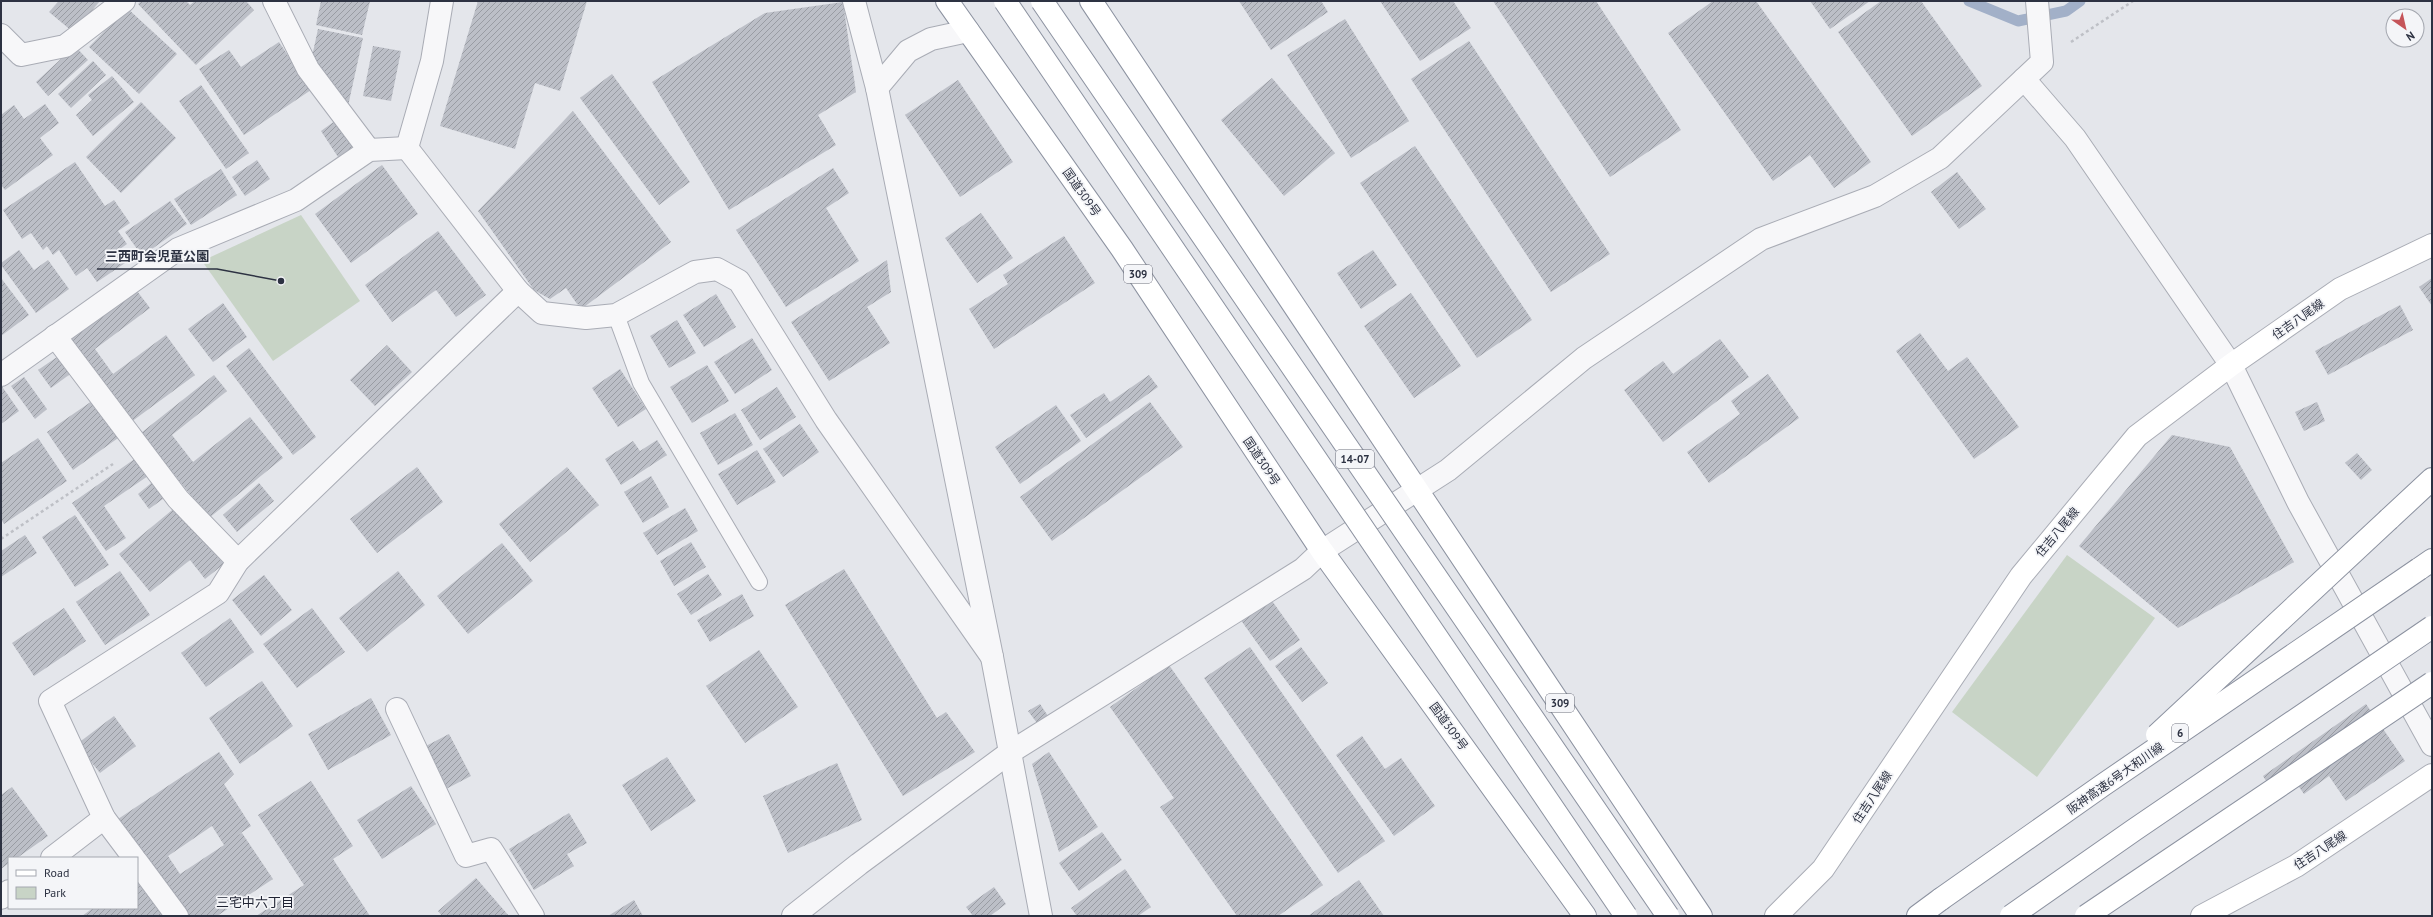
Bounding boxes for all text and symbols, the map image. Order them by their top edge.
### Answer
north arrow [2385,8,2425,48]
text: N [2404,28,2418,44]
street label: 国道309号 [1060,165,1104,219]
callout: 三西町会児童公園 [97,244,217,269]
text: 三西町会児童公園 [105,248,209,265]
road number: 309 [1124,265,1152,283]
street label: 住吉八尾線 [2269,296,2327,342]
street label: 国道309号 [1240,434,1284,488]
road number: 14-07 [1336,450,1374,468]
street label: 住吉八尾線 [2032,504,2082,560]
road number: 309 [1546,694,1574,712]
street label: 国道309号 [1427,699,1471,753]
road number: 6 [2172,724,2188,742]
street label: 阪神高速6号大和川線 [2064,739,2166,817]
street label: 住吉八尾線 [1849,768,1895,826]
street label: 住吉八尾線 [2291,827,2349,873]
legend [8,857,138,909]
text: Road [44,865,69,880]
text: Park [44,885,66,900]
district label: 三宅中六丁目 [216,894,294,911]

